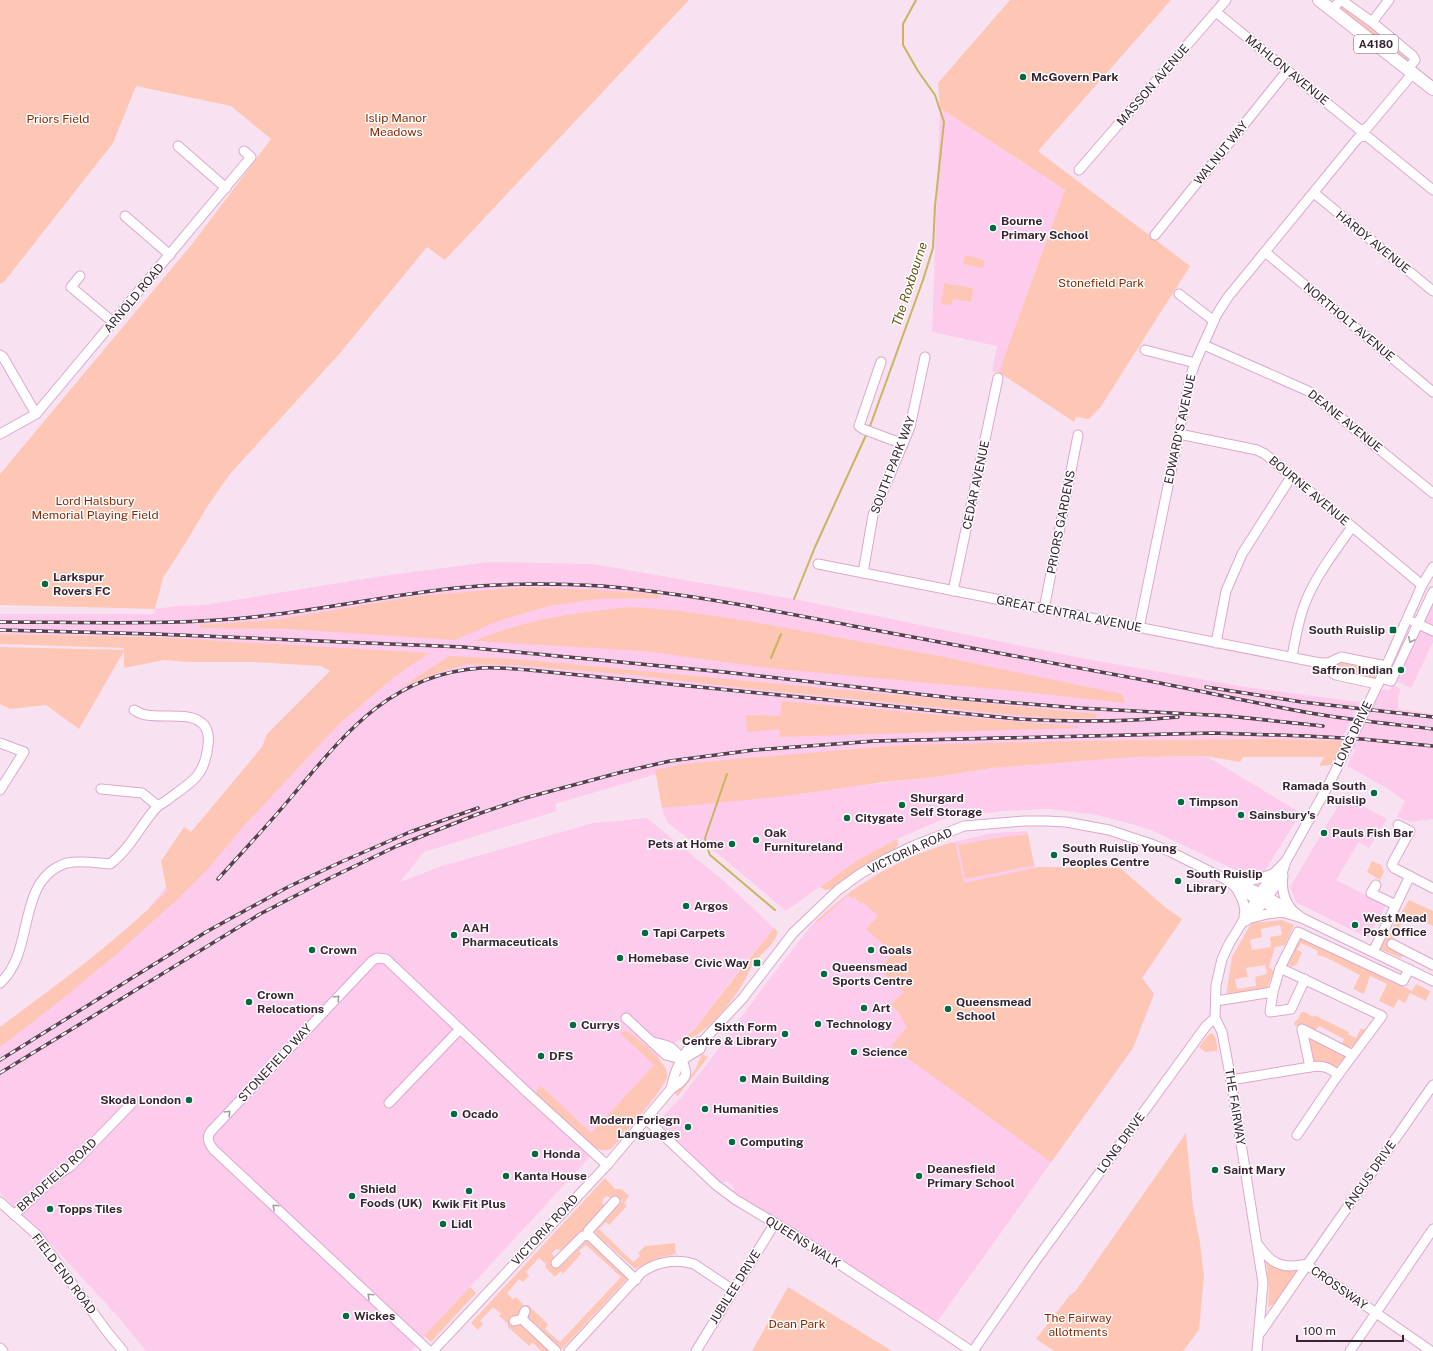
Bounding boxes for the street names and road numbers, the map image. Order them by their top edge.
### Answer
street label: MAHLON AVENUE [1242,32,1332,108]
road number: A4180 [1354,35,1398,53]
street label: MASSON AVENUE [1114,41,1192,129]
street label: WALNUT WAY [1191,118,1251,188]
street label: HARDY AVENUE [1333,208,1413,276]
street label: ARNOLD ROAD [101,261,167,335]
street label: NORTHOLT AVENUE [1301,280,1397,364]
street label: EDWARD'S AVENUE [1161,373,1199,485]
street label: DEANE AVENUE [1305,387,1385,455]
street label: SOUTH PARK WAY [868,414,918,516]
street label: CEDAR AVENUE [960,439,992,531]
street label: BOURNE AVENUE [1266,453,1352,529]
street label: PRIORS GARDENS [1044,469,1078,575]
street label: GREAT CENTRAL AVENUE [995,593,1143,635]
street label: LONG DRIVE [1331,699,1375,769]
street label: VICTORIA ROAD [866,825,954,877]
street label: STONEFIELD WAY [235,1021,315,1105]
street label: THE FAIRWAY [1222,1068,1248,1147]
street label: LONG DRIVE [1094,1110,1148,1176]
street label: BRADFIELD ROAD [14,1135,100,1215]
street label: ANGUS DRIVE [1341,1138,1399,1212]
street label: VICTORIA ROAD [509,1192,581,1268]
street label: QUEENS WALK [763,1213,843,1271]
street label: FIELD END ROAD [29,1231,99,1317]
street label: JUBILEE DRIVE [707,1247,763,1327]
street label: CROSSWAY [1308,1263,1371,1313]

